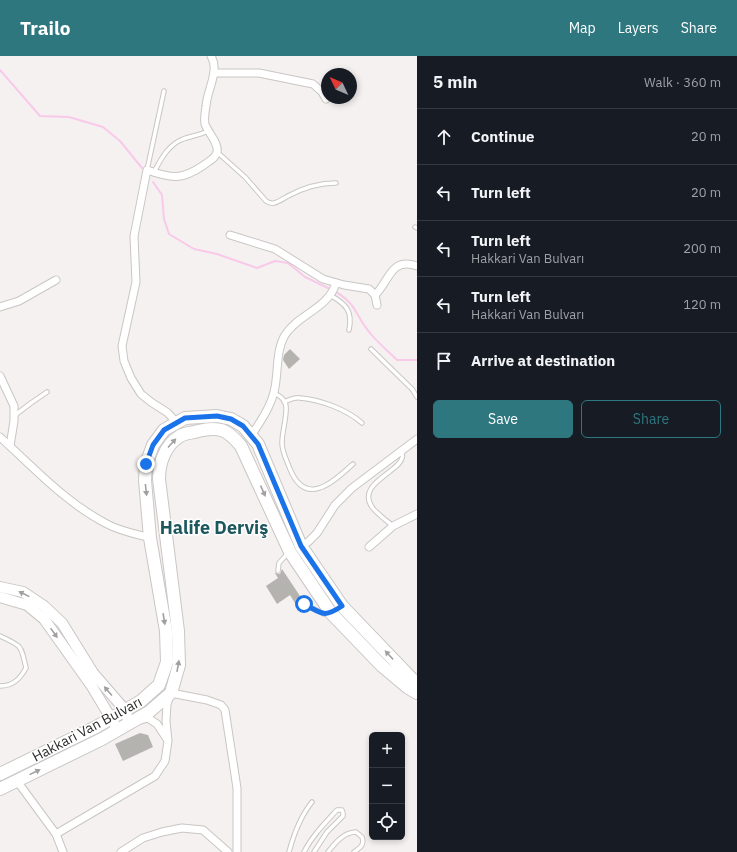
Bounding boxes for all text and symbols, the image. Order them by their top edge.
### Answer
text: Trailo [20,16,70,40]
text: Map [569,19,596,37]
text: Layers [618,19,659,37]
text: Share [681,19,717,37]
north arrow [321,68,357,104]
text: 5 min [433,71,477,93]
text: Walk · 360 m [644,74,721,91]
icon: ahead [433,126,455,148]
text: Continue [471,127,535,146]
text: 20 m [691,128,721,145]
icon: left [433,182,455,204]
text: Turn left [471,183,531,202]
text: 20 m [691,184,721,201]
text: Turn left [471,231,531,250]
icon: left [433,238,455,260]
text: 200 m [683,240,721,257]
text: Hakkari Van Bulvarı [471,250,584,267]
text: Turn left [471,287,531,306]
icon: left [433,294,455,316]
text: 120 m [683,296,721,313]
text: Hakkari Van Bulvarı [471,306,584,323]
icon: arrive [433,350,455,372]
text: Arrive at destination [471,351,615,370]
button: Save [433,400,573,438]
button: Share [581,400,721,438]
one-way arrow [168,438,177,448]
route end [137,455,155,473]
one-way arrow [142,484,149,496]
one-way arrow [260,486,266,497]
district label: Halife Derviş [160,516,268,539]
one-way arrow [18,591,30,597]
route start [295,595,313,613]
one-way arrow [161,613,167,625]
one-way arrow [50,627,58,638]
one-way arrow [384,650,394,660]
one-way arrow [175,660,181,672]
one-way arrow [103,686,112,696]
street label: Hakkari Van Bulvarı [29,692,145,766]
map controls [369,732,405,840]
button: + [369,732,405,768]
button: − [369,768,405,804]
one-way arrow [29,769,41,775]
button: locate [369,804,405,840]

